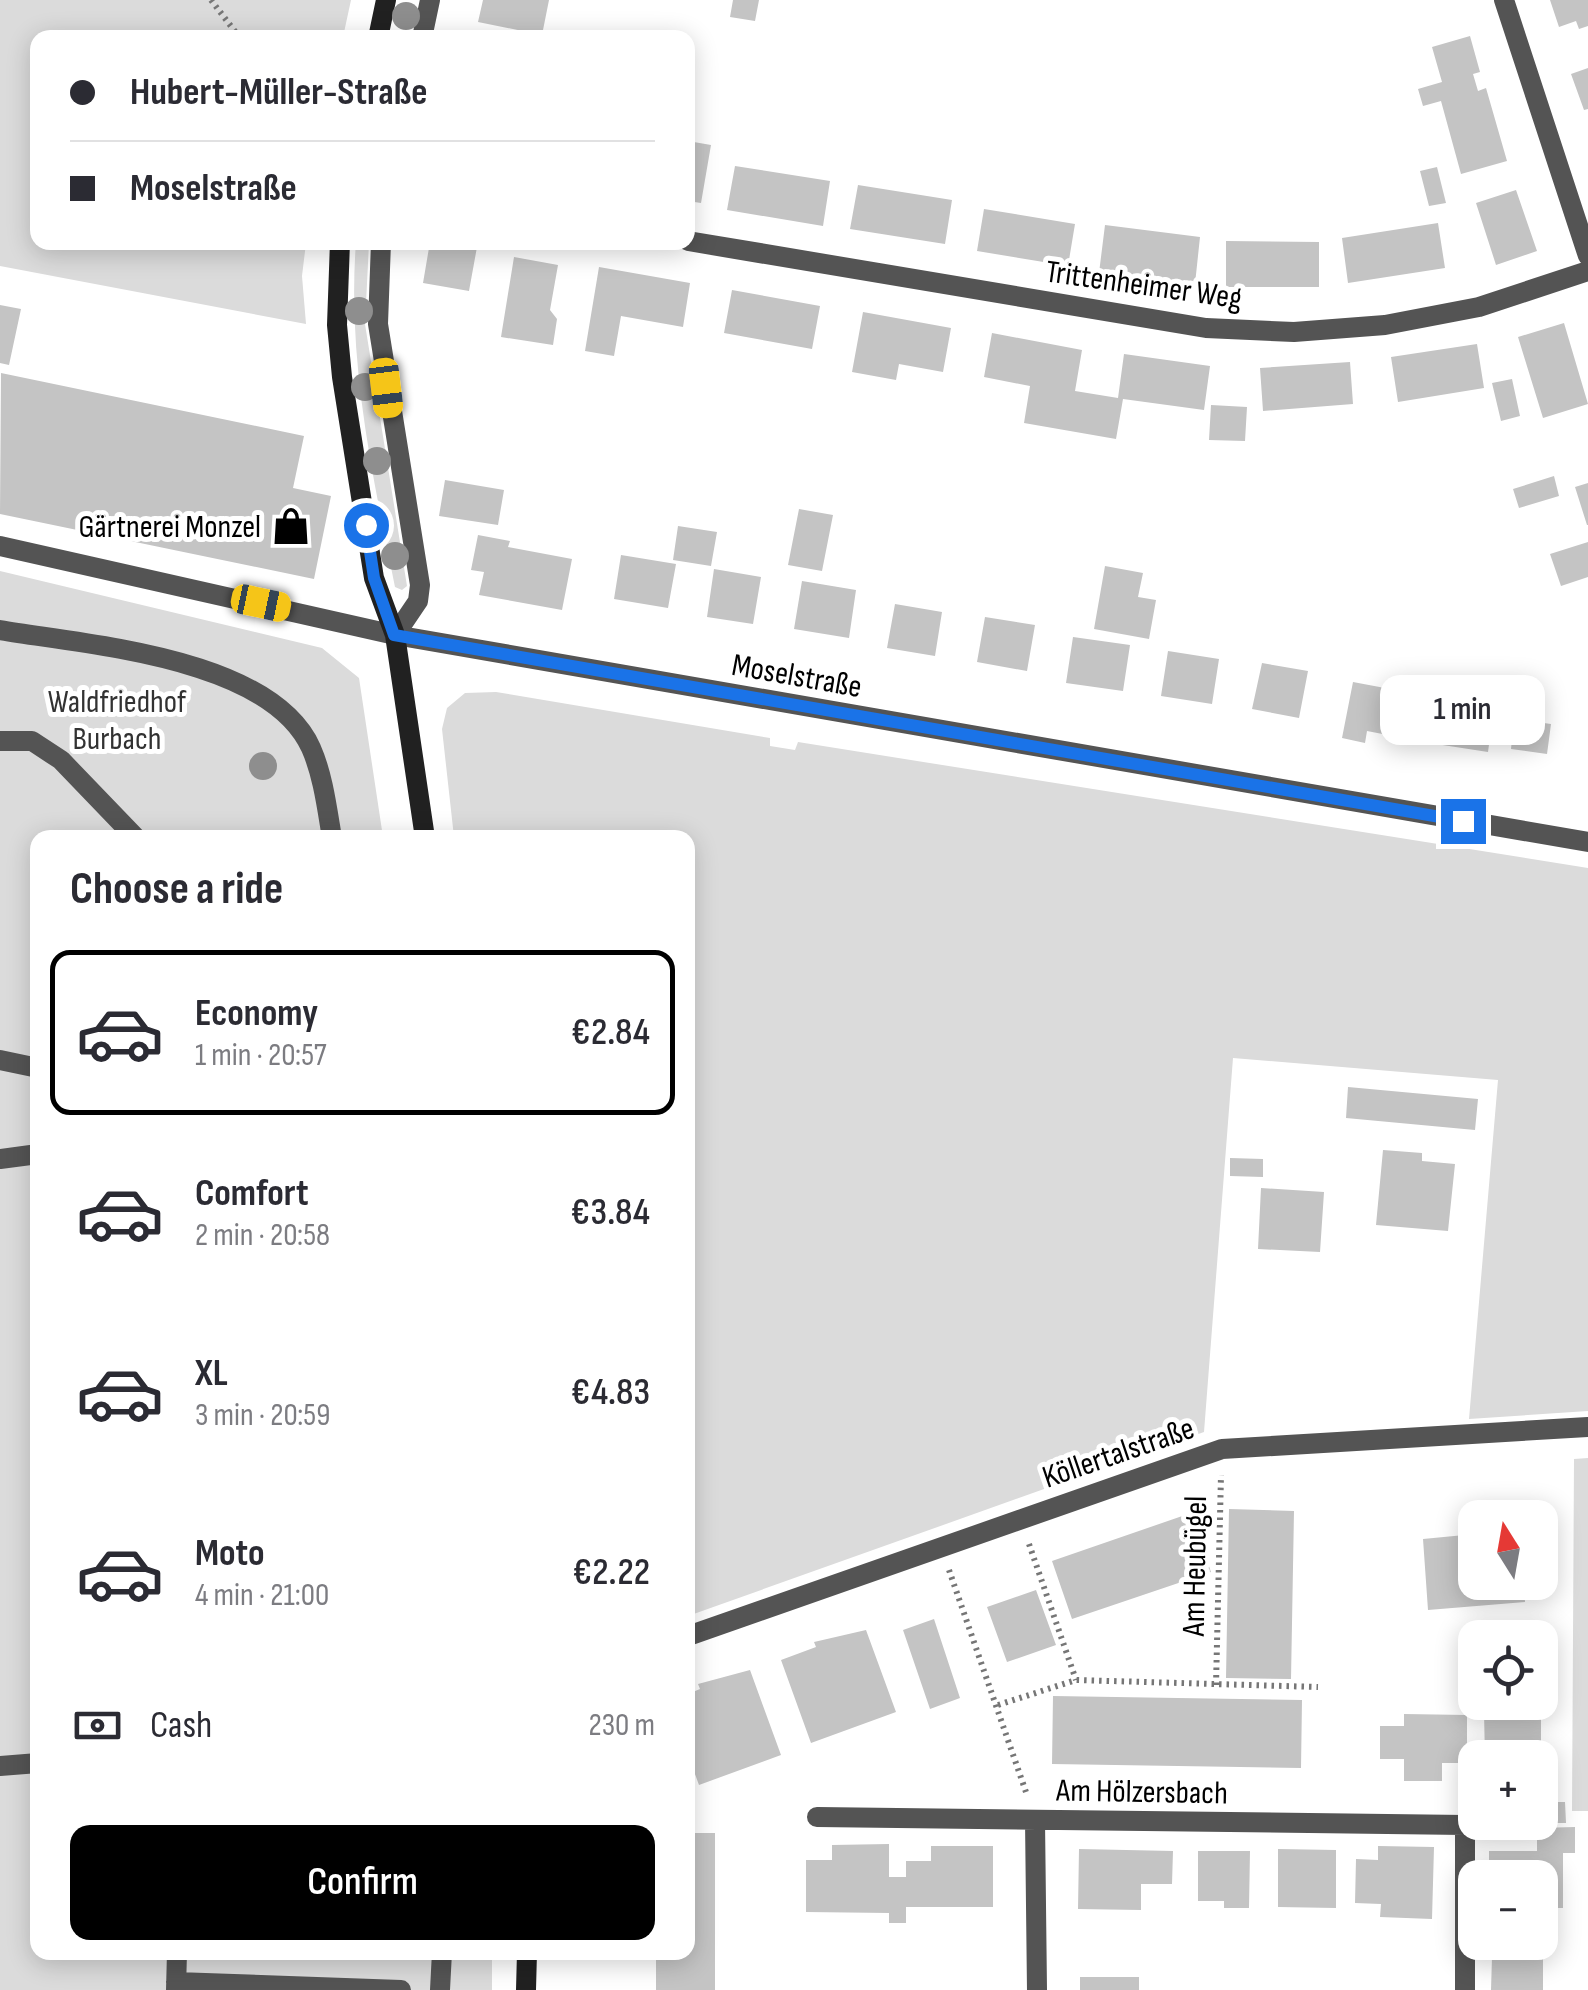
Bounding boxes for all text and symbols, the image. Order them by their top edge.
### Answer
text: Hubert-Müller-Straße [130,70,427,115]
text: Moselstraße [130,166,297,211]
street label: Trittenheimer Weg [1043,252,1244,319]
car [367,356,405,420]
route start [344,503,389,548]
shop icon: Gärtnerei Monzel [270,505,312,547]
place label: Gärtnerei Monzel [79,508,261,547]
car [229,582,293,624]
street label: Moselstraße [729,646,865,707]
callout: 1 min [1380,676,1546,746]
park label: Waldfriedhof Burbach [48,683,187,759]
text: 1 min [1433,690,1492,729]
route end [1441,799,1486,844]
text: Choose a ride [70,862,283,917]
icon: car [75,988,165,1078]
text: Economy [195,991,318,1036]
text: €2.84 [571,1010,650,1055]
text: 1 min · 20:57 [195,1036,327,1075]
icon: car [75,1168,165,1258]
text: Comfort [195,1171,309,1216]
text: €3.84 [571,1190,650,1235]
text: 2 min · 20:58 [195,1216,330,1255]
icon: car [75,1348,165,1438]
text: XL [195,1351,228,1396]
text: €4.83 [571,1370,650,1415]
text: 3 min · 20:59 [195,1396,330,1435]
street label: Köllertalstraße [1037,1409,1200,1498]
street label: Am Heubügel [1175,1495,1216,1638]
north arrow [1458,1500,1558,1600]
map controls [1458,1500,1558,1960]
icon: car [75,1528,165,1618]
text: Moto [195,1531,265,1576]
text: €2.22 [572,1550,650,1595]
text: 4 min · 21:00 [195,1576,329,1615]
button: locate [1458,1620,1558,1720]
icon: cash [70,1698,125,1753]
text: Cash [150,1703,212,1748]
text: 230 m [588,1706,655,1745]
button: + [1458,1740,1558,1840]
street label: Am Hölzersbach [1055,1771,1228,1813]
button: Confirm [70,1825,655,1940]
button: − [1458,1860,1558,1960]

